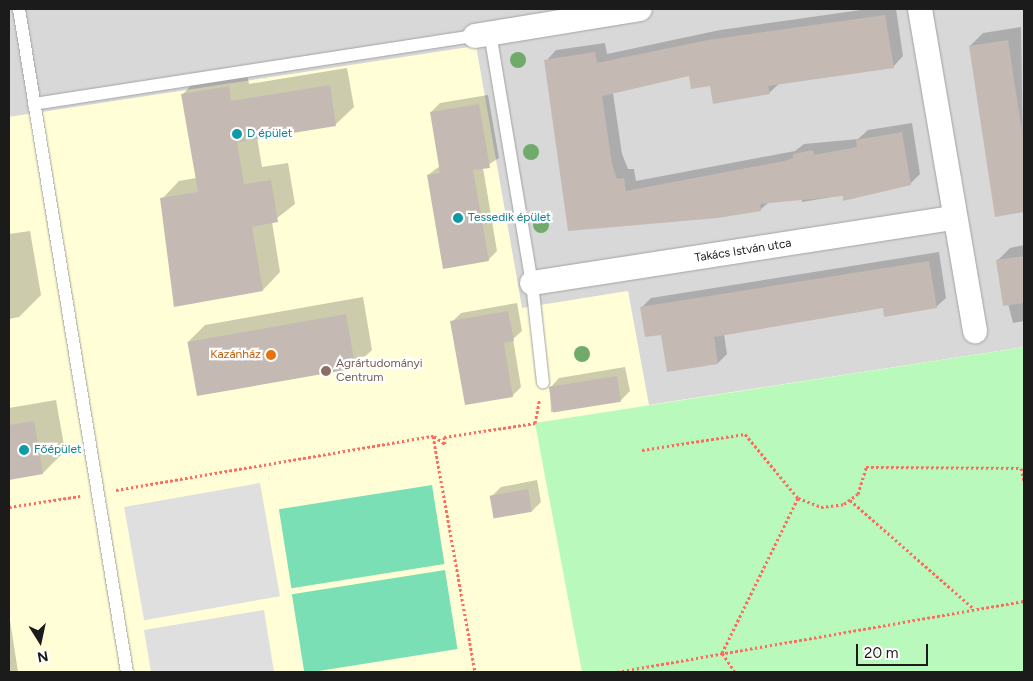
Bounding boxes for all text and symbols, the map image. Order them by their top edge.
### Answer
place label: D épület [247,127,292,141]
marker: D épület [231,128,243,140]
place label: Tessedik épület [468,211,551,225]
marker: Tessedik épület [452,212,464,224]
street label: Takács István utca [694,236,792,266]
place label: Kazánház [210,348,261,362]
marker: Kazánház [265,349,277,361]
place label: Agrártudományi Centrum [336,357,423,385]
marker: Agrártudományi Centrum [320,365,332,377]
place label: Főépület [34,443,81,457]
marker: Főépület [18,444,30,456]
north arrow [15,616,65,666]
scale bar [858,634,930,666]
text: 20 m [864,644,898,662]
text: N [36,647,50,666]

